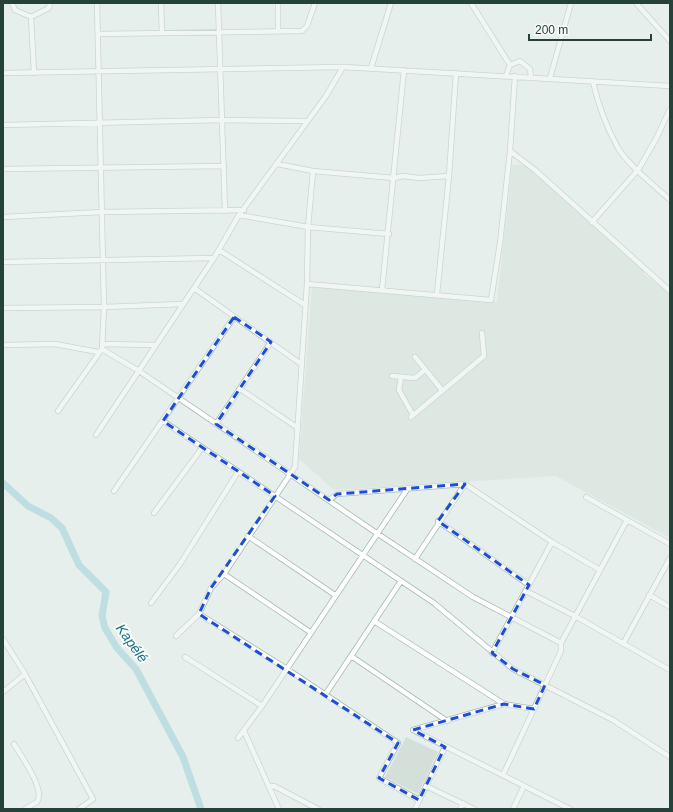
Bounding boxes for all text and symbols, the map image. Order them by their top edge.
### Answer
scale bar [529,16,651,42]
text: 200 m [535,23,568,37]
water label: Kapélé [113,621,151,666]

